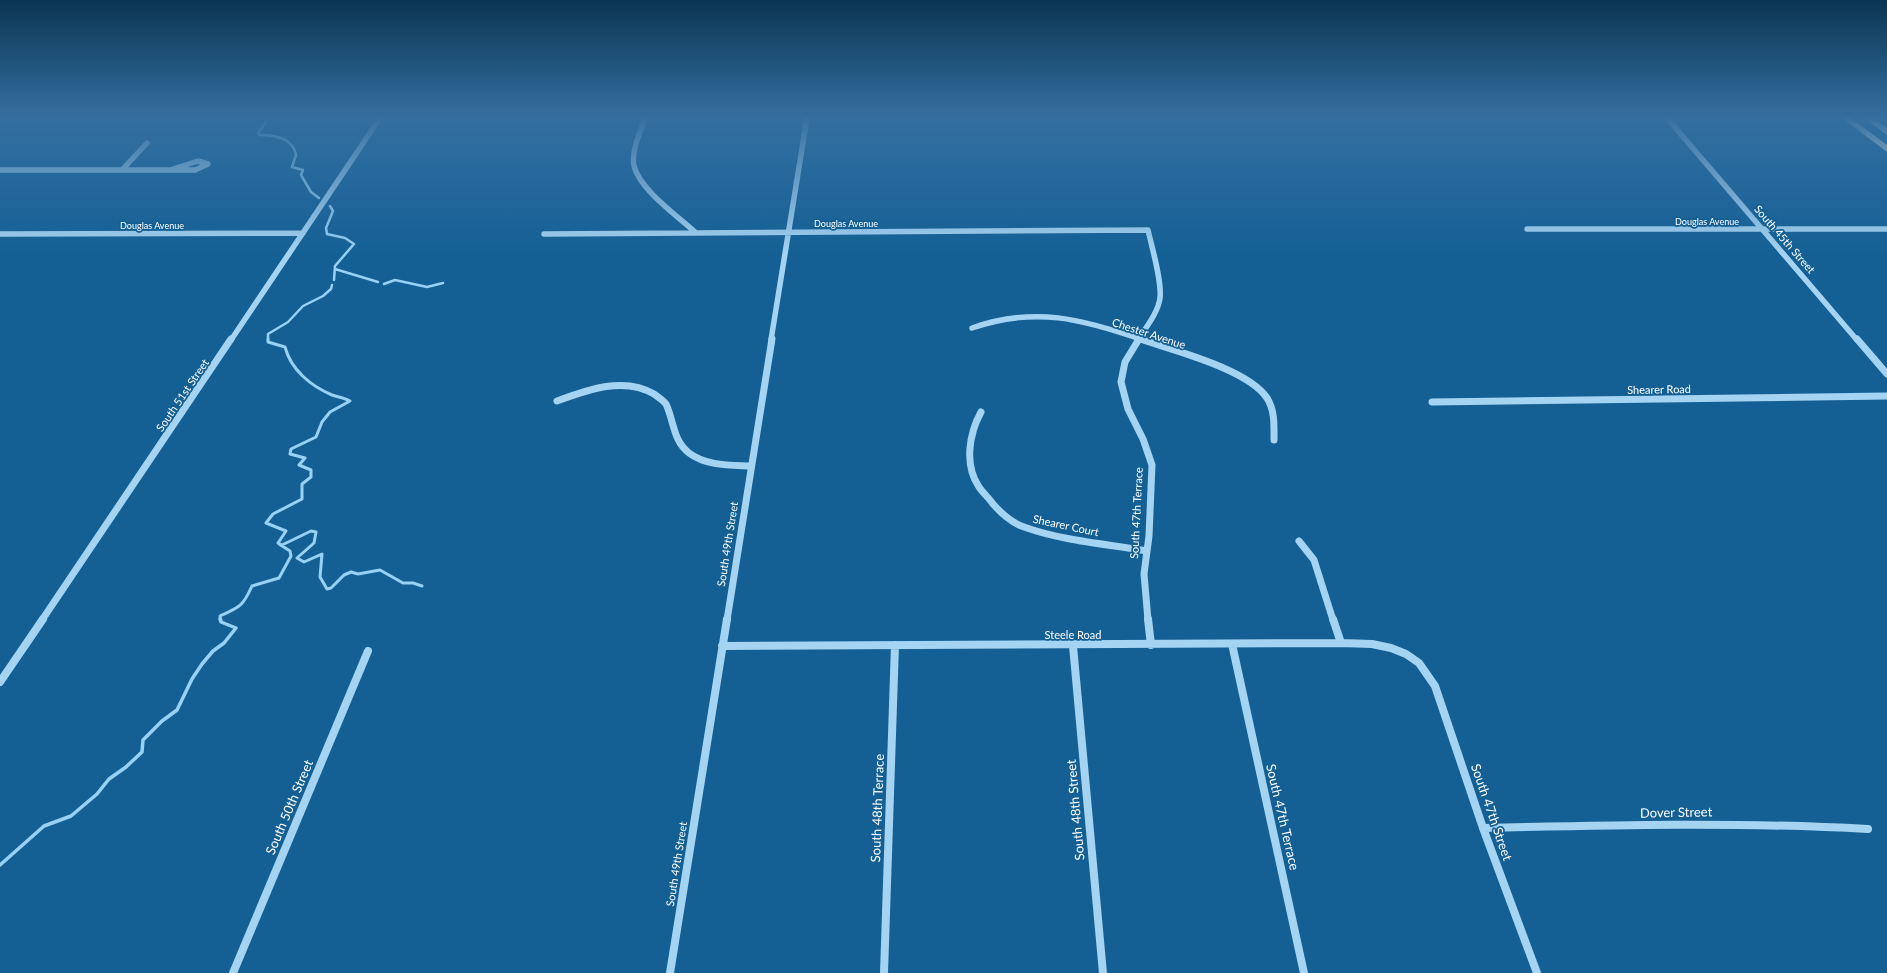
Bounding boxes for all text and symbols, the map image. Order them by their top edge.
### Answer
street label: South 45th Street [1752,202,1818,276]
street label: Douglas Avenue [1675,216,1739,227]
street label: Douglas Avenue [814,218,878,229]
street label: Douglas Avenue [120,220,184,231]
street label: Chester Avenue [1111,315,1188,351]
street label: South 51st Street [153,356,211,434]
street label: Shearer Road [1627,382,1691,396]
street label: South 47th Terrace [1127,467,1145,559]
street label: South 49th Street [714,501,740,587]
street label: Shearer Court [1032,512,1100,538]
street label: Steele Road [1045,628,1101,641]
street label: South 48th Terrace [867,753,887,863]
street label: South 50th Street [262,757,316,857]
street label: South 48th Street [1063,758,1087,861]
street label: South 47th Street [1468,761,1516,863]
street label: South 47th Terrace [1263,762,1303,872]
street label: Dover Street [1640,803,1713,821]
street label: South 49th Street [663,821,689,907]

